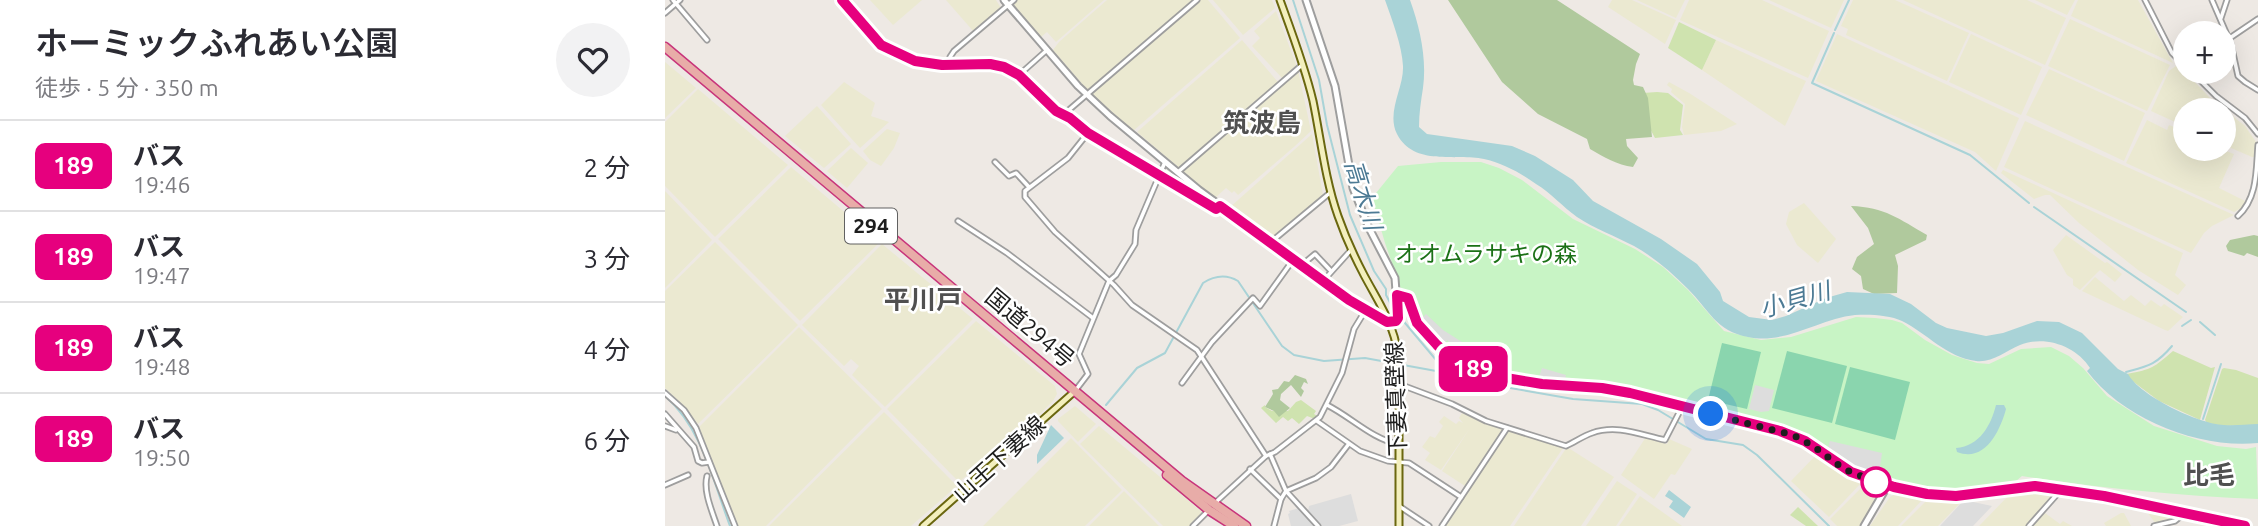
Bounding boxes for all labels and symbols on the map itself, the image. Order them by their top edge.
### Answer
district label: 筑波島 [1223,108,1301,137]
water label: 高木川 [1340,156,1388,236]
road number: 294 [845,208,897,244]
park label: オオムラサキの森 [1395,241,1577,266]
water label: 小貝川 [1757,276,1836,322]
street label: 国道294号 [981,283,1080,372]
district label: 平川戸 [884,285,962,314]
street label: 下妻真壁線 [1381,341,1410,457]
line badge: 189 [1433,346,1513,392]
your location [1693,396,1728,431]
street label: 山王下妻線 [948,411,1050,506]
district label: 比毛 [2183,460,2235,489]
unlabelled marker [1861,467,1891,497]

